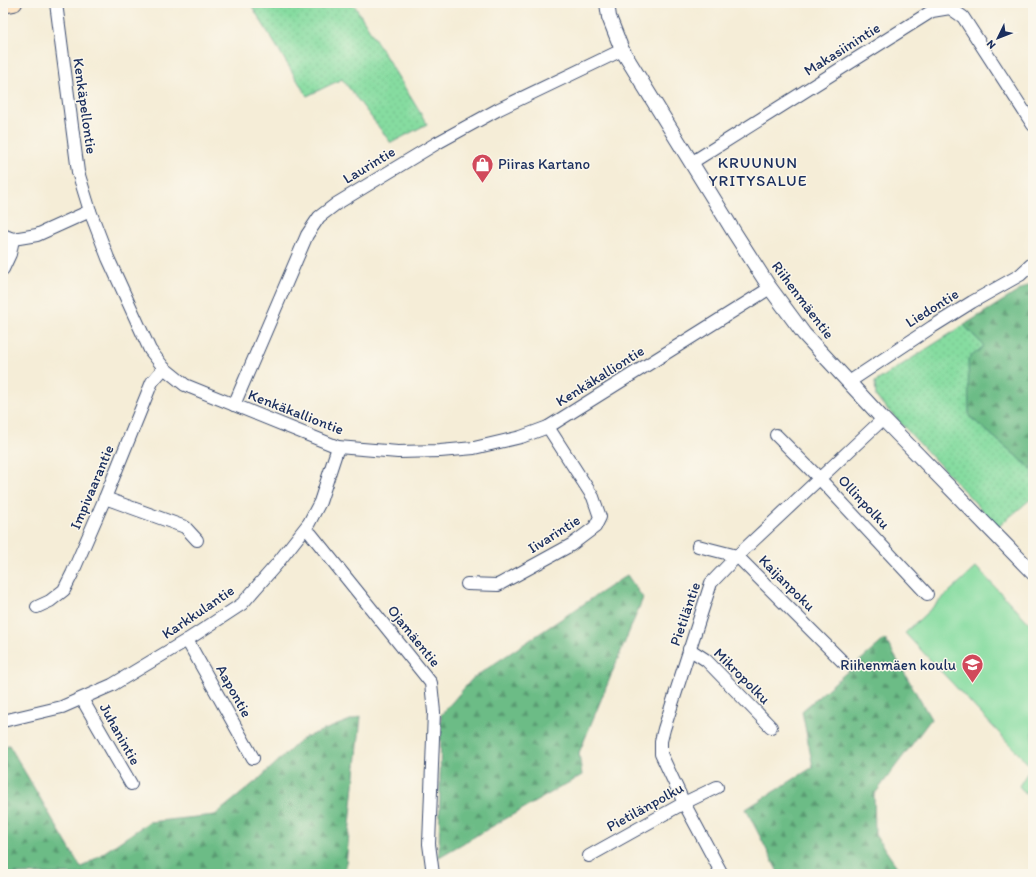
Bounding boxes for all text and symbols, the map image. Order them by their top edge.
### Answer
street label: Makasiinintie [801,18,883,80]
north arrow [978,18,1018,58]
text: N [984,37,998,52]
street label: Kenkäpellontie [69,57,101,155]
street label: Laurintie [340,142,398,188]
shop icon: Piiras Kartano [470,151,496,184]
district label: KRUUNUN YRITYSALUE [708,153,808,190]
place label: Piiras Kartano [498,155,590,173]
street label: Riihenmäentie [768,258,838,342]
street label: Liedontie [902,285,962,331]
street label: Kenkäkalliontie [552,342,648,410]
street label: Kenkäkalliontie [246,386,346,438]
street label: Impivaarantie [66,442,118,532]
street label: Ollinpolku [834,471,894,533]
street label: Iivarintie [524,511,584,557]
street label: Kaijanpoku [755,551,819,615]
street label: Pietiläntie [666,580,704,648]
street label: Karkkulantie [158,581,238,643]
street label: Ojamäentie [384,601,444,671]
street label: Mikropolku [710,644,774,708]
school or university icon: Riihenmäen koulu [959,652,985,685]
place label: Riihenmäen koulu [840,656,956,674]
street label: Aapontie [212,661,256,721]
street label: Juhanintie [96,700,144,768]
street label: Pietilänpolku [603,778,687,836]

